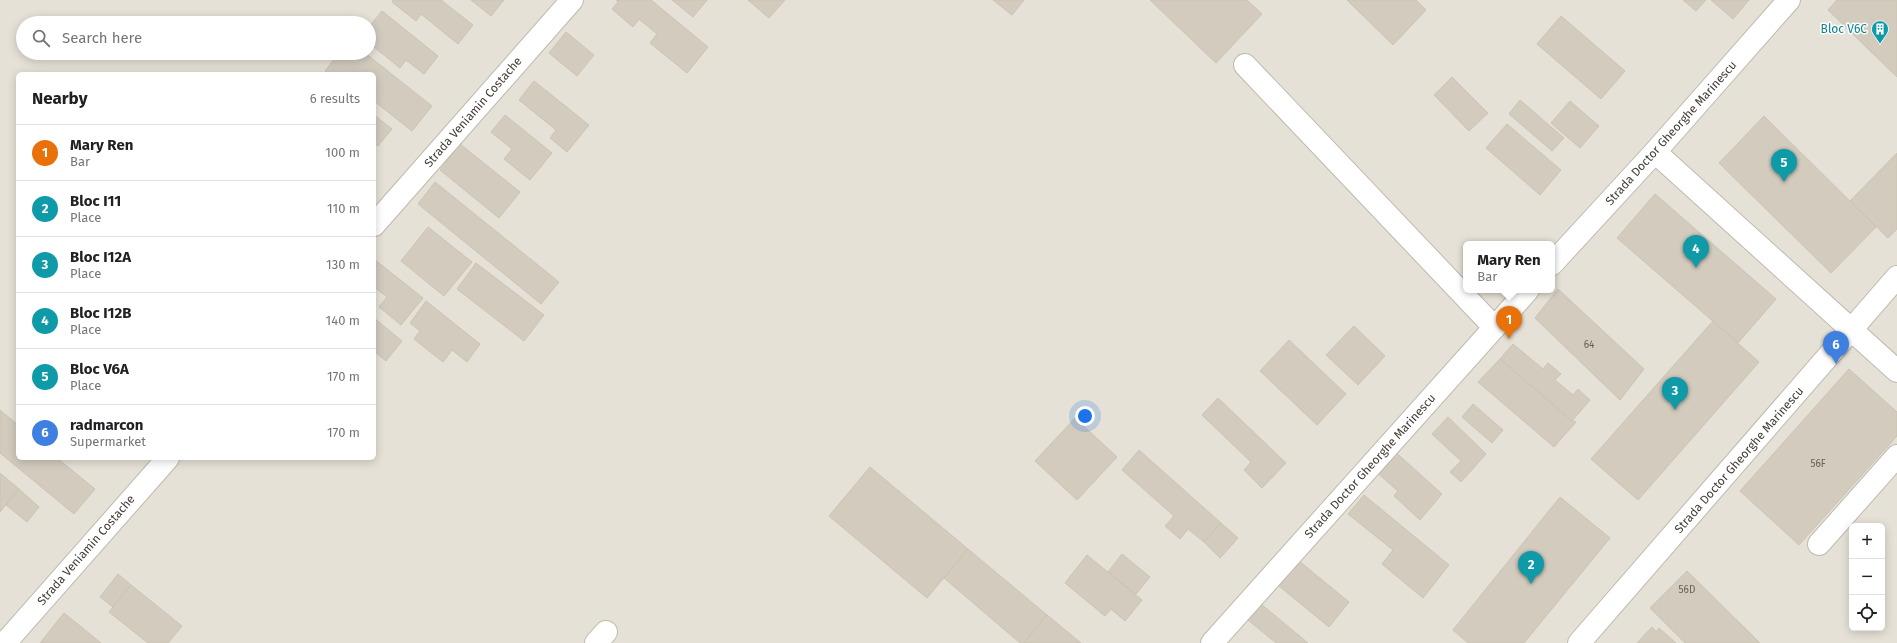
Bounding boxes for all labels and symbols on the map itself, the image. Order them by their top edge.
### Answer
building icon: Bloc V6C [1870,19,1890,44]
place label: Bloc V6C [1821,22,1867,36]
street label: Strada Veniamin Costache [421,54,525,170]
street label: Strada Doctor Gheorghe Marinescu [1602,58,1740,208]
pin: 5 [1771,149,1797,182]
pin: 4 [1683,235,1709,268]
pin: 1 [1496,306,1522,339]
pin: 6 [1823,331,1849,364]
house number: 64 [1584,339,1595,351]
pin: 3 [1662,377,1688,410]
street label: Strada Doctor Gheorghe Marinescu [1672,384,1806,536]
street label: Strada Doctor Gheorghe Marinescu [1301,391,1439,541]
your location [1075,406,1095,426]
house number: 56F [1810,458,1826,470]
street label: Strada Veniamin Costache [34,492,138,608]
pin: 2 [1518,551,1544,584]
house number: 56D [1679,584,1695,596]

